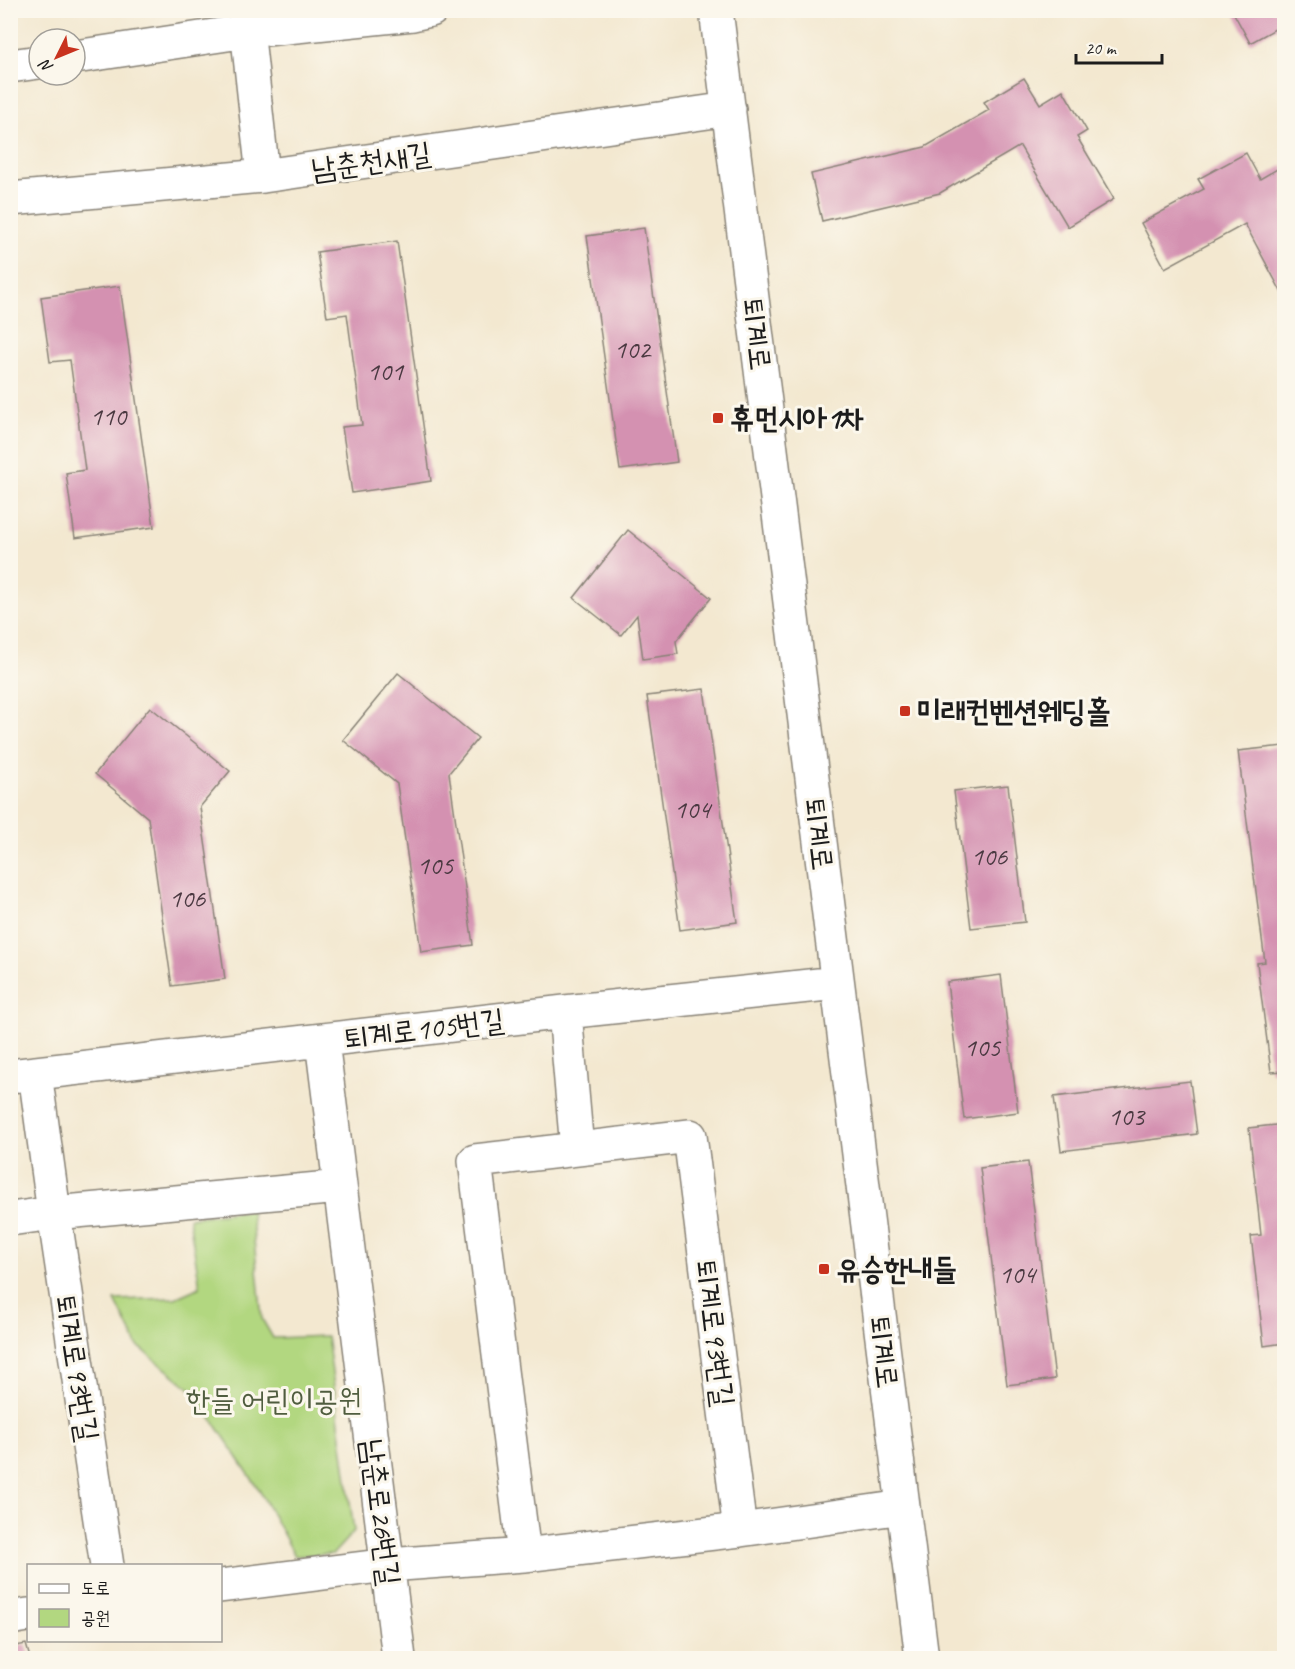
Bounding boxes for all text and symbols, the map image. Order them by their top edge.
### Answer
north arrow [27,27,87,87]
scale bar [1076,27,1162,65]
text: 20 m [1085,37,1118,59]
text: N [34,54,57,77]
street label: 남춘천새길 [309,134,433,188]
street label: 퇴계로 [734,296,780,372]
house number: 102 [614,332,652,366]
house number: 101 [367,354,405,388]
house number: 110 [90,399,128,433]
place label: 휴먼시아1차 [730,399,864,437]
marker: 휴먼시아1차 [711,411,725,425]
place label: 미래컨벤션웨딩홀 [917,692,1110,730]
marker: 미래컨벤션웨딩홀 [898,704,912,718]
house number: 104 [674,792,713,826]
street label: 퇴계로 [796,796,842,872]
house number: 106 [971,839,1008,873]
house number: 105 [417,848,455,882]
house number: 106 [169,881,206,915]
street label: 퇴계로105번길 [342,1000,506,1058]
house number: 105 [964,1030,1002,1064]
house number: 103 [1108,1099,1146,1133]
place label: 유승한내들 [836,1250,957,1288]
street label: 퇴계로93번길 [687,1257,743,1409]
house number: 104 [999,1257,1038,1291]
marker: 유승한내들 [817,1262,831,1276]
street label: 퇴계로93번길 [47,1292,107,1444]
street label: 퇴계로 [861,1314,907,1390]
park label: 한들 어린이공원 [186,1381,362,1419]
street label: 남춘로26번길 [353,1436,409,1588]
legend [27,1564,222,1642]
text: 도로 [81,1577,110,1599]
text: 공원 [81,1607,110,1629]

